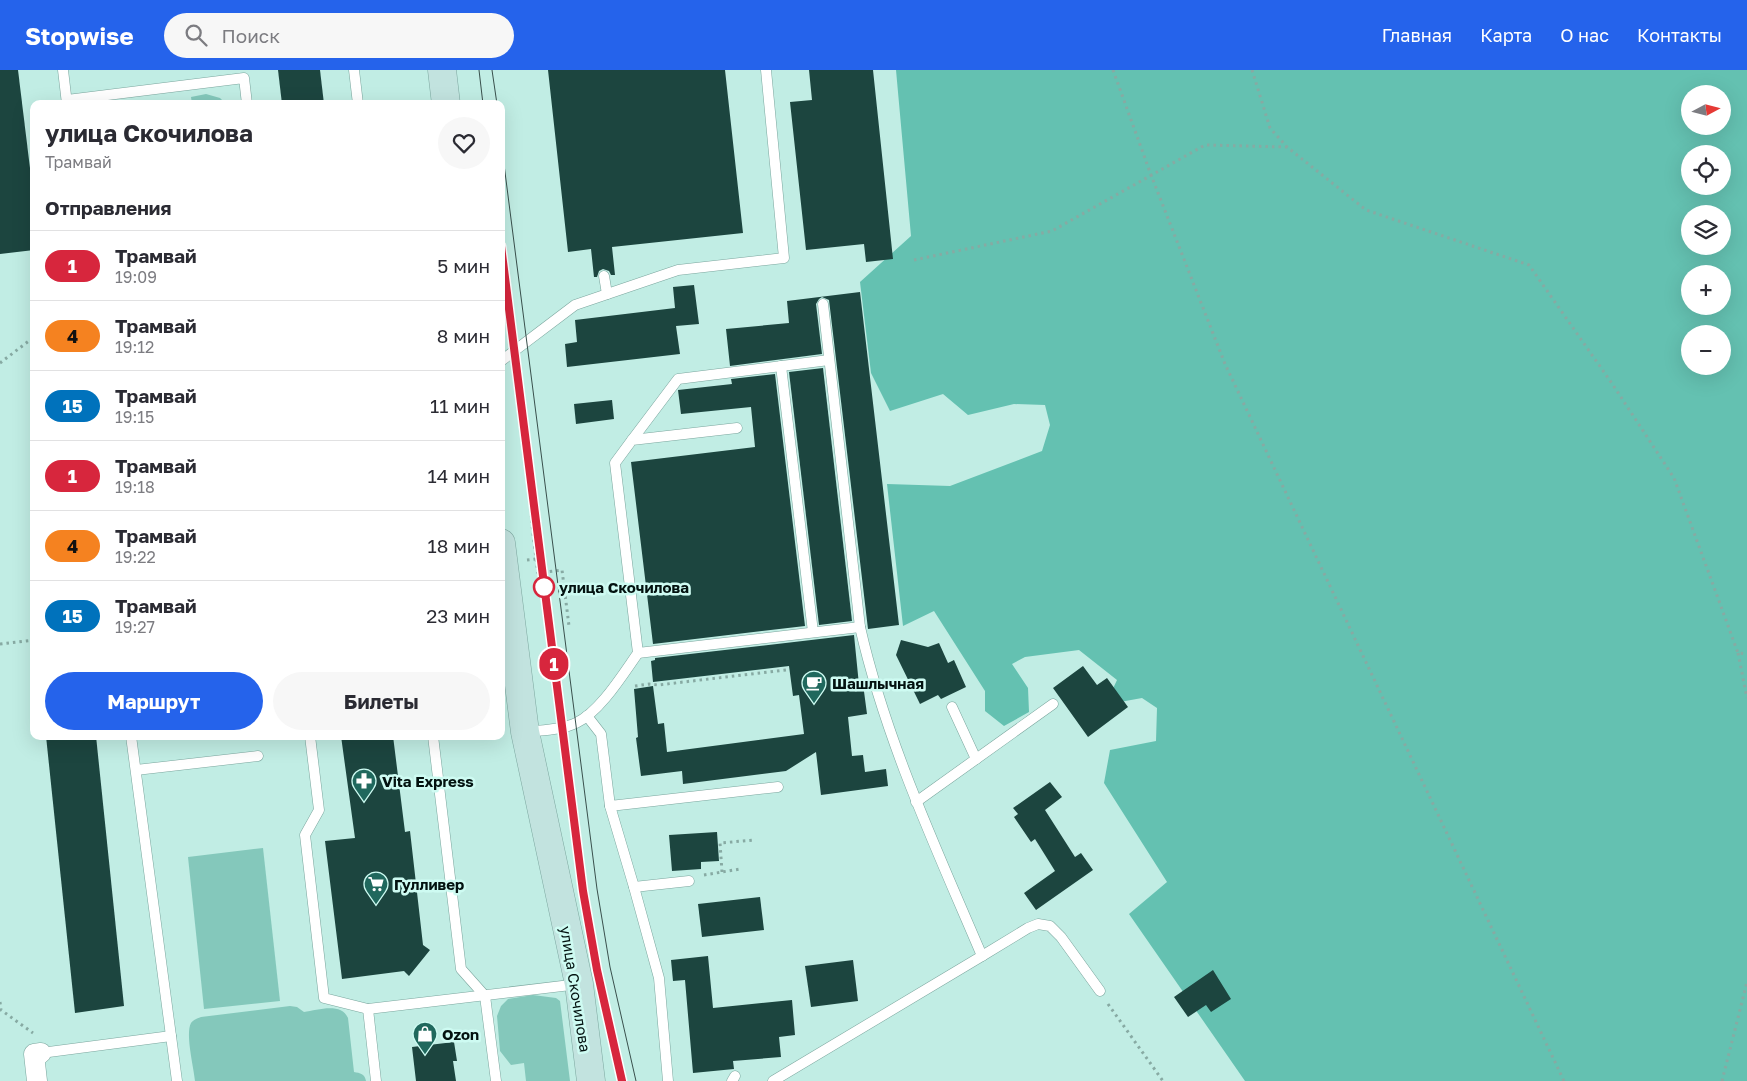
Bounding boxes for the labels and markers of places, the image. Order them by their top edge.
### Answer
marker: улица Скочилова [533,576,555,598]
place label: улица Скочилова [559,578,689,596]
cafe icon: Шашлычная [801,670,827,704]
place label: Шашлычная [832,674,924,692]
pharmacy icon: Vita Express [351,768,377,802]
place label: Vita Express [382,772,474,790]
supermarket icon: Гулливер [363,871,389,905]
place label: Гулливер [394,875,464,893]
shop icon: Ozon [412,1021,438,1055]
place label: Ozon [442,1025,479,1043]

